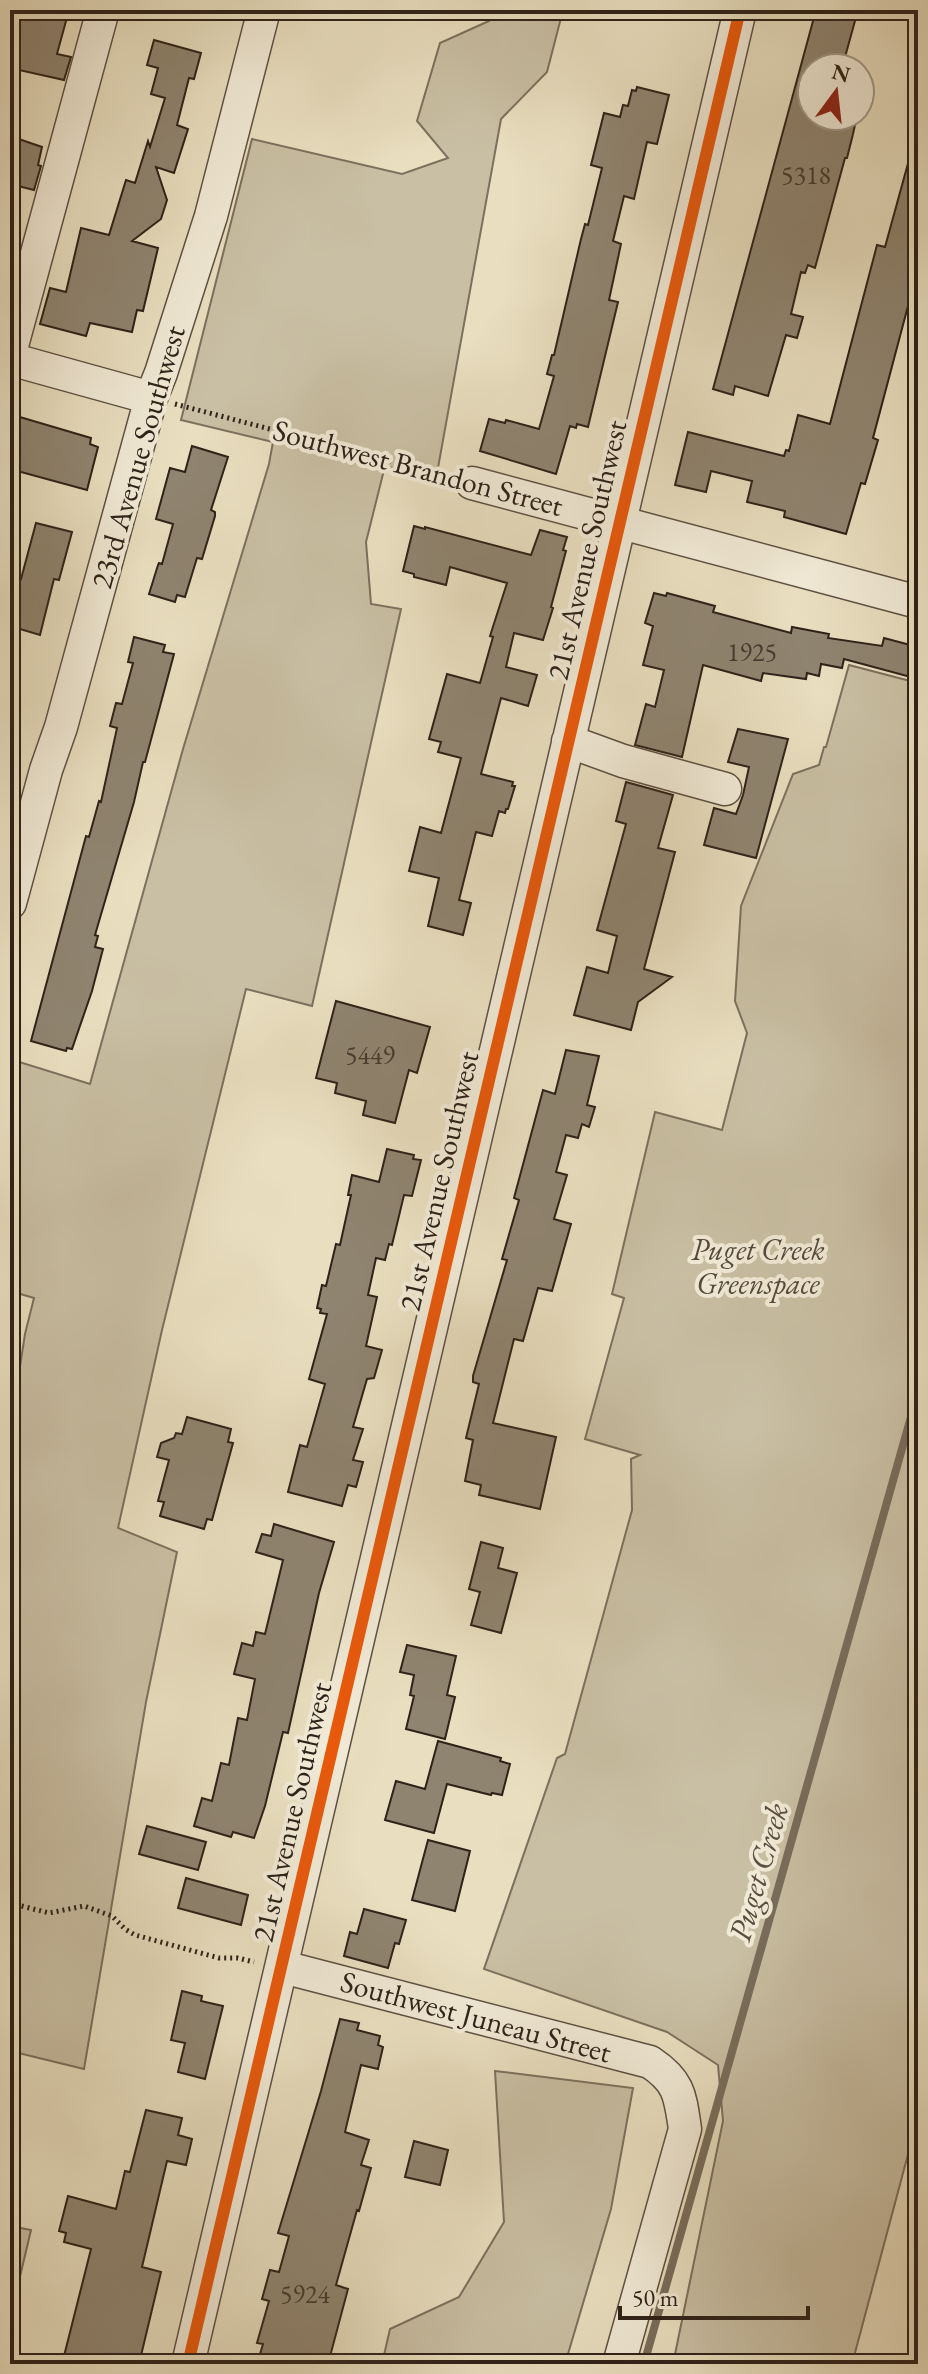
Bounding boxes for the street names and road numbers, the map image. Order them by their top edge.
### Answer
street label: 23rd Avenue Southwest [81,320,194,593]
street label: Southwest Brandon Street [269,410,568,525]
street label: 21st Avenue Southwest [538,416,635,684]
street label: 21st Avenue Southwest [390,1047,487,1315]
street label: 21st Avenue Southwest [243,1678,340,1946]
street label: Southwest Juneau Street [337,1962,616,2072]

